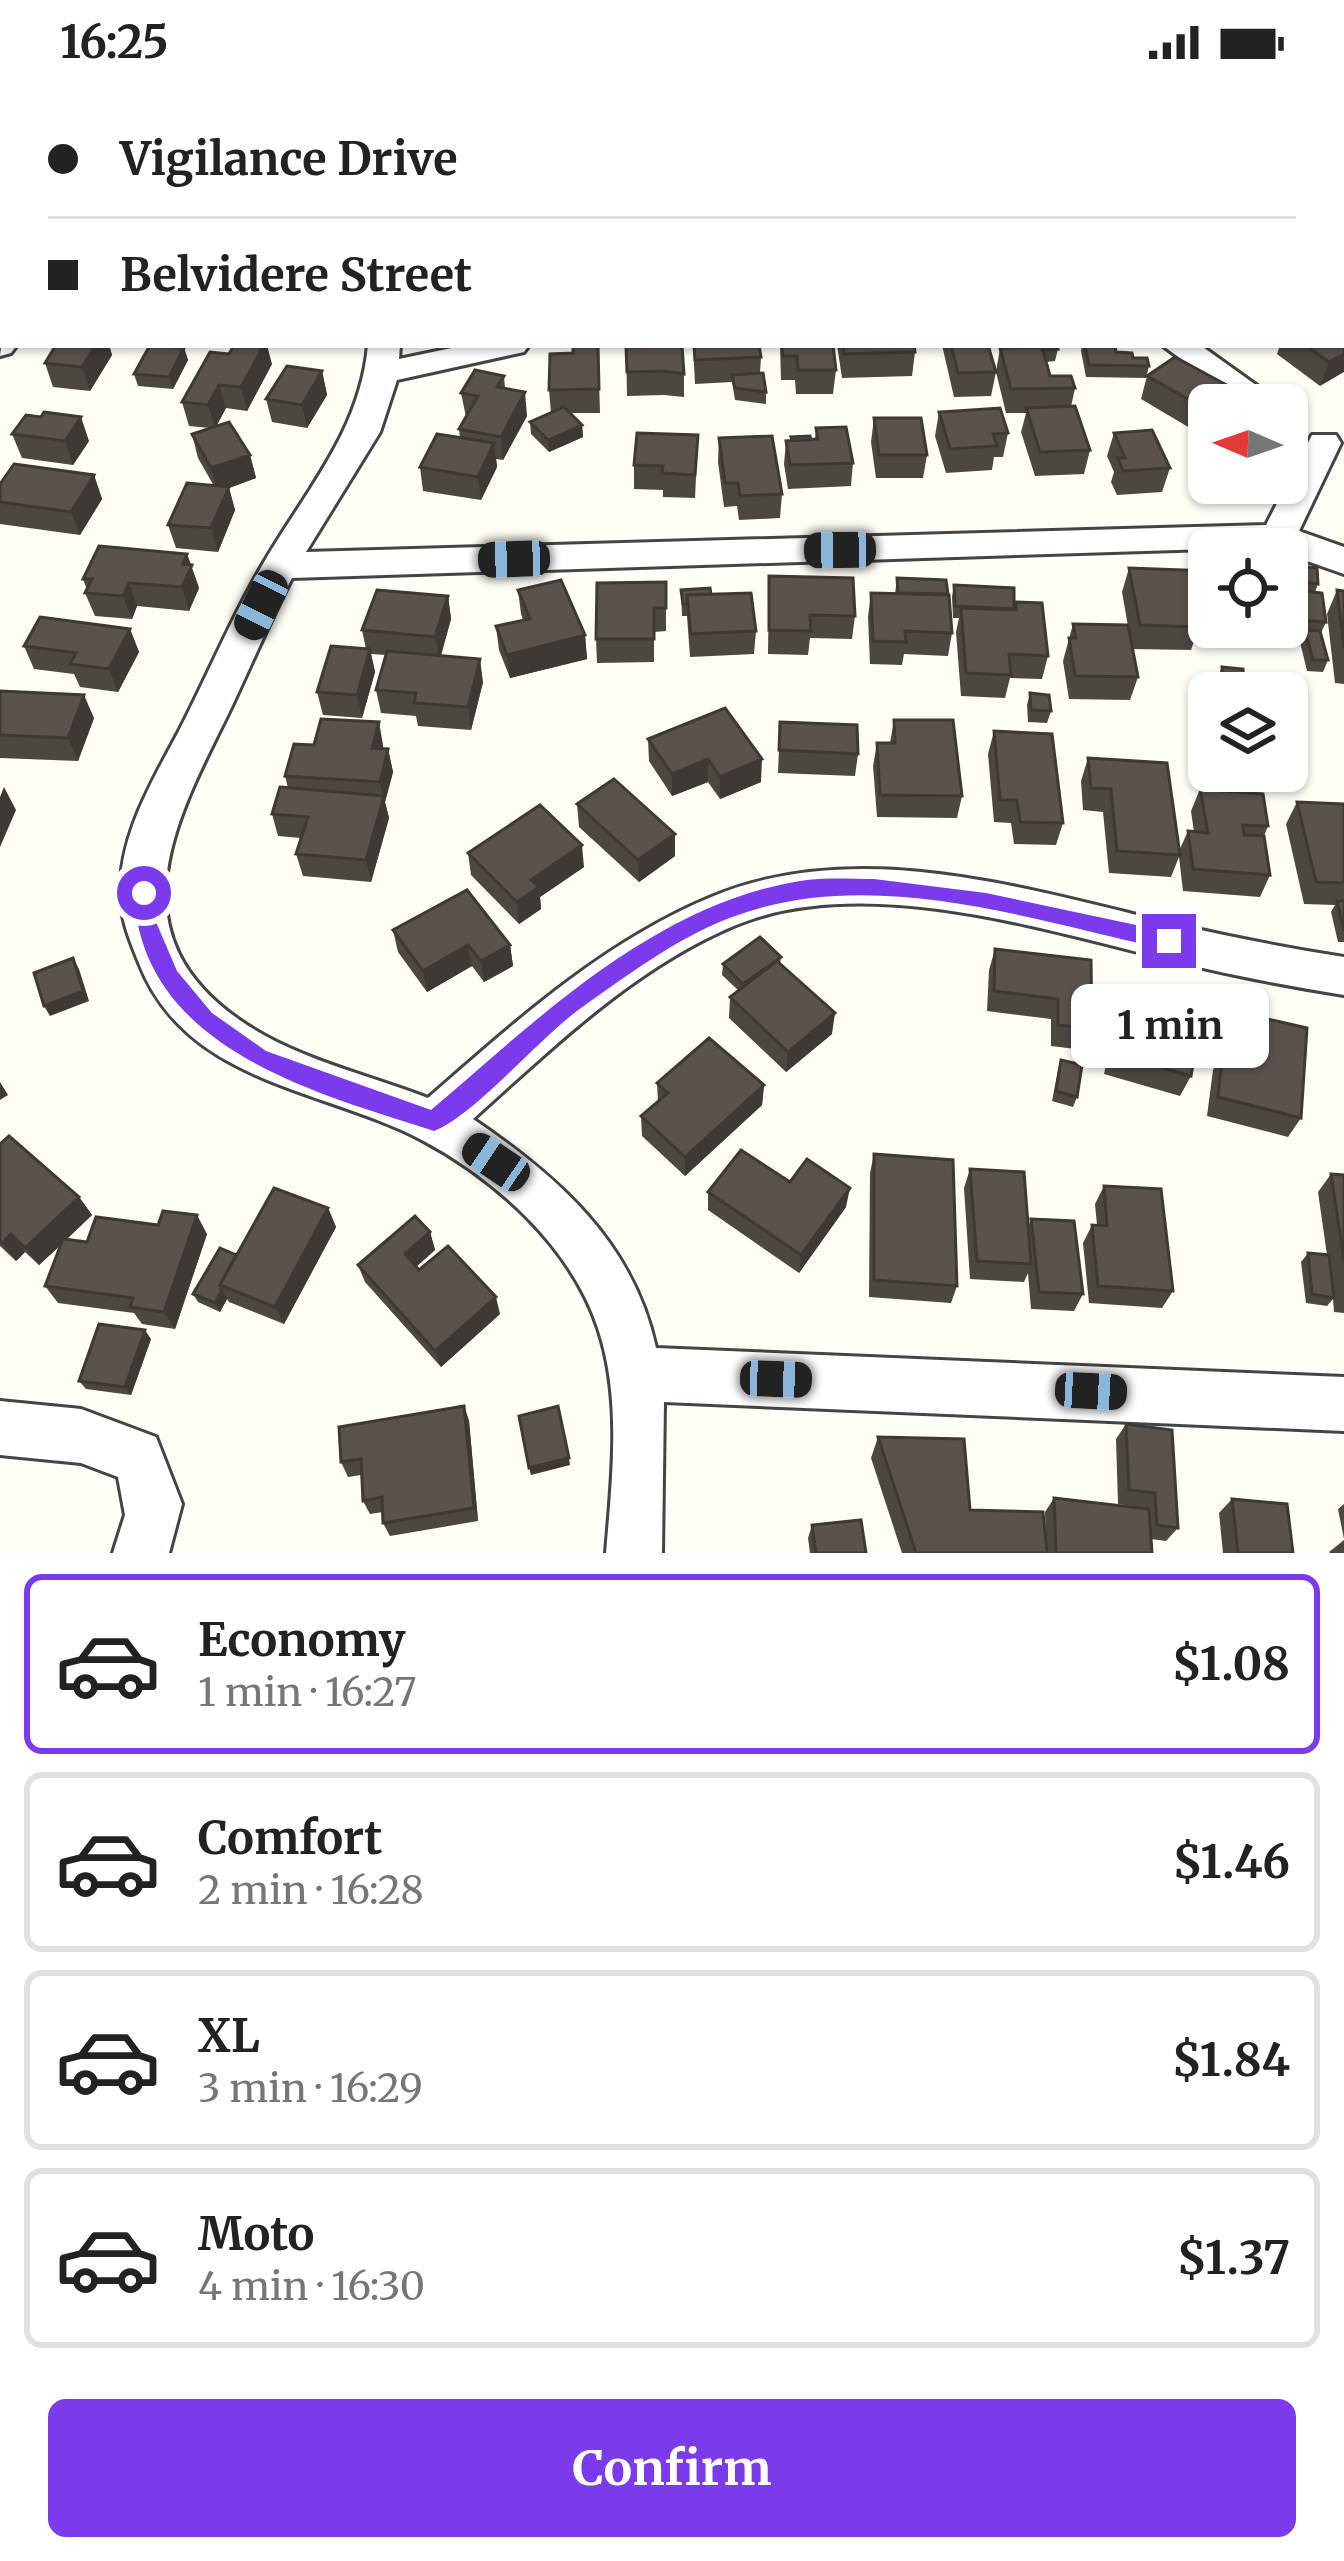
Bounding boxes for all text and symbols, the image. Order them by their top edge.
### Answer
text: 16:25 [60,14,169,70]
text: Vigilance Drive [120,131,458,187]
text: Belvidere Street [120,247,472,303]
north arrow [1188,384,1308,504]
map controls [1188,384,1308,792]
button: locate [1188,528,1308,648]
car [804,531,876,569]
car [477,540,551,578]
car [229,565,293,645]
button: layers [1188,672,1308,792]
route start [117,866,171,920]
route end [1142,914,1196,968]
callout: 1 min [1070,983,1268,1067]
text: 1 min [1117,1001,1223,1050]
car [456,1127,536,1197]
car [739,1360,813,1398]
car [1054,1371,1128,1411]
icon: car [54,1610,162,1718]
text: Economy [198,1612,406,1668]
text: $1.08 [1172,1636,1290,1692]
text: 1 min · 16:27 [198,1668,416,1717]
icon: car [54,1808,162,1916]
text: Comfort [198,1810,382,1866]
text: $1.46 [1172,1834,1290,1890]
text: 2 min · 16:28 [198,1866,424,1915]
icon: car [54,2006,162,2114]
text: XL [198,2008,260,2064]
text: $1.84 [1172,2032,1290,2088]
text: 3 min · 16:29 [198,2064,423,2113]
icon: car [54,2204,162,2312]
text: Moto [198,2206,314,2262]
text: $1.37 [1177,2230,1290,2286]
text: 4 min · 16:30 [198,2262,425,2311]
button: Confirm [48,2399,1296,2537]

